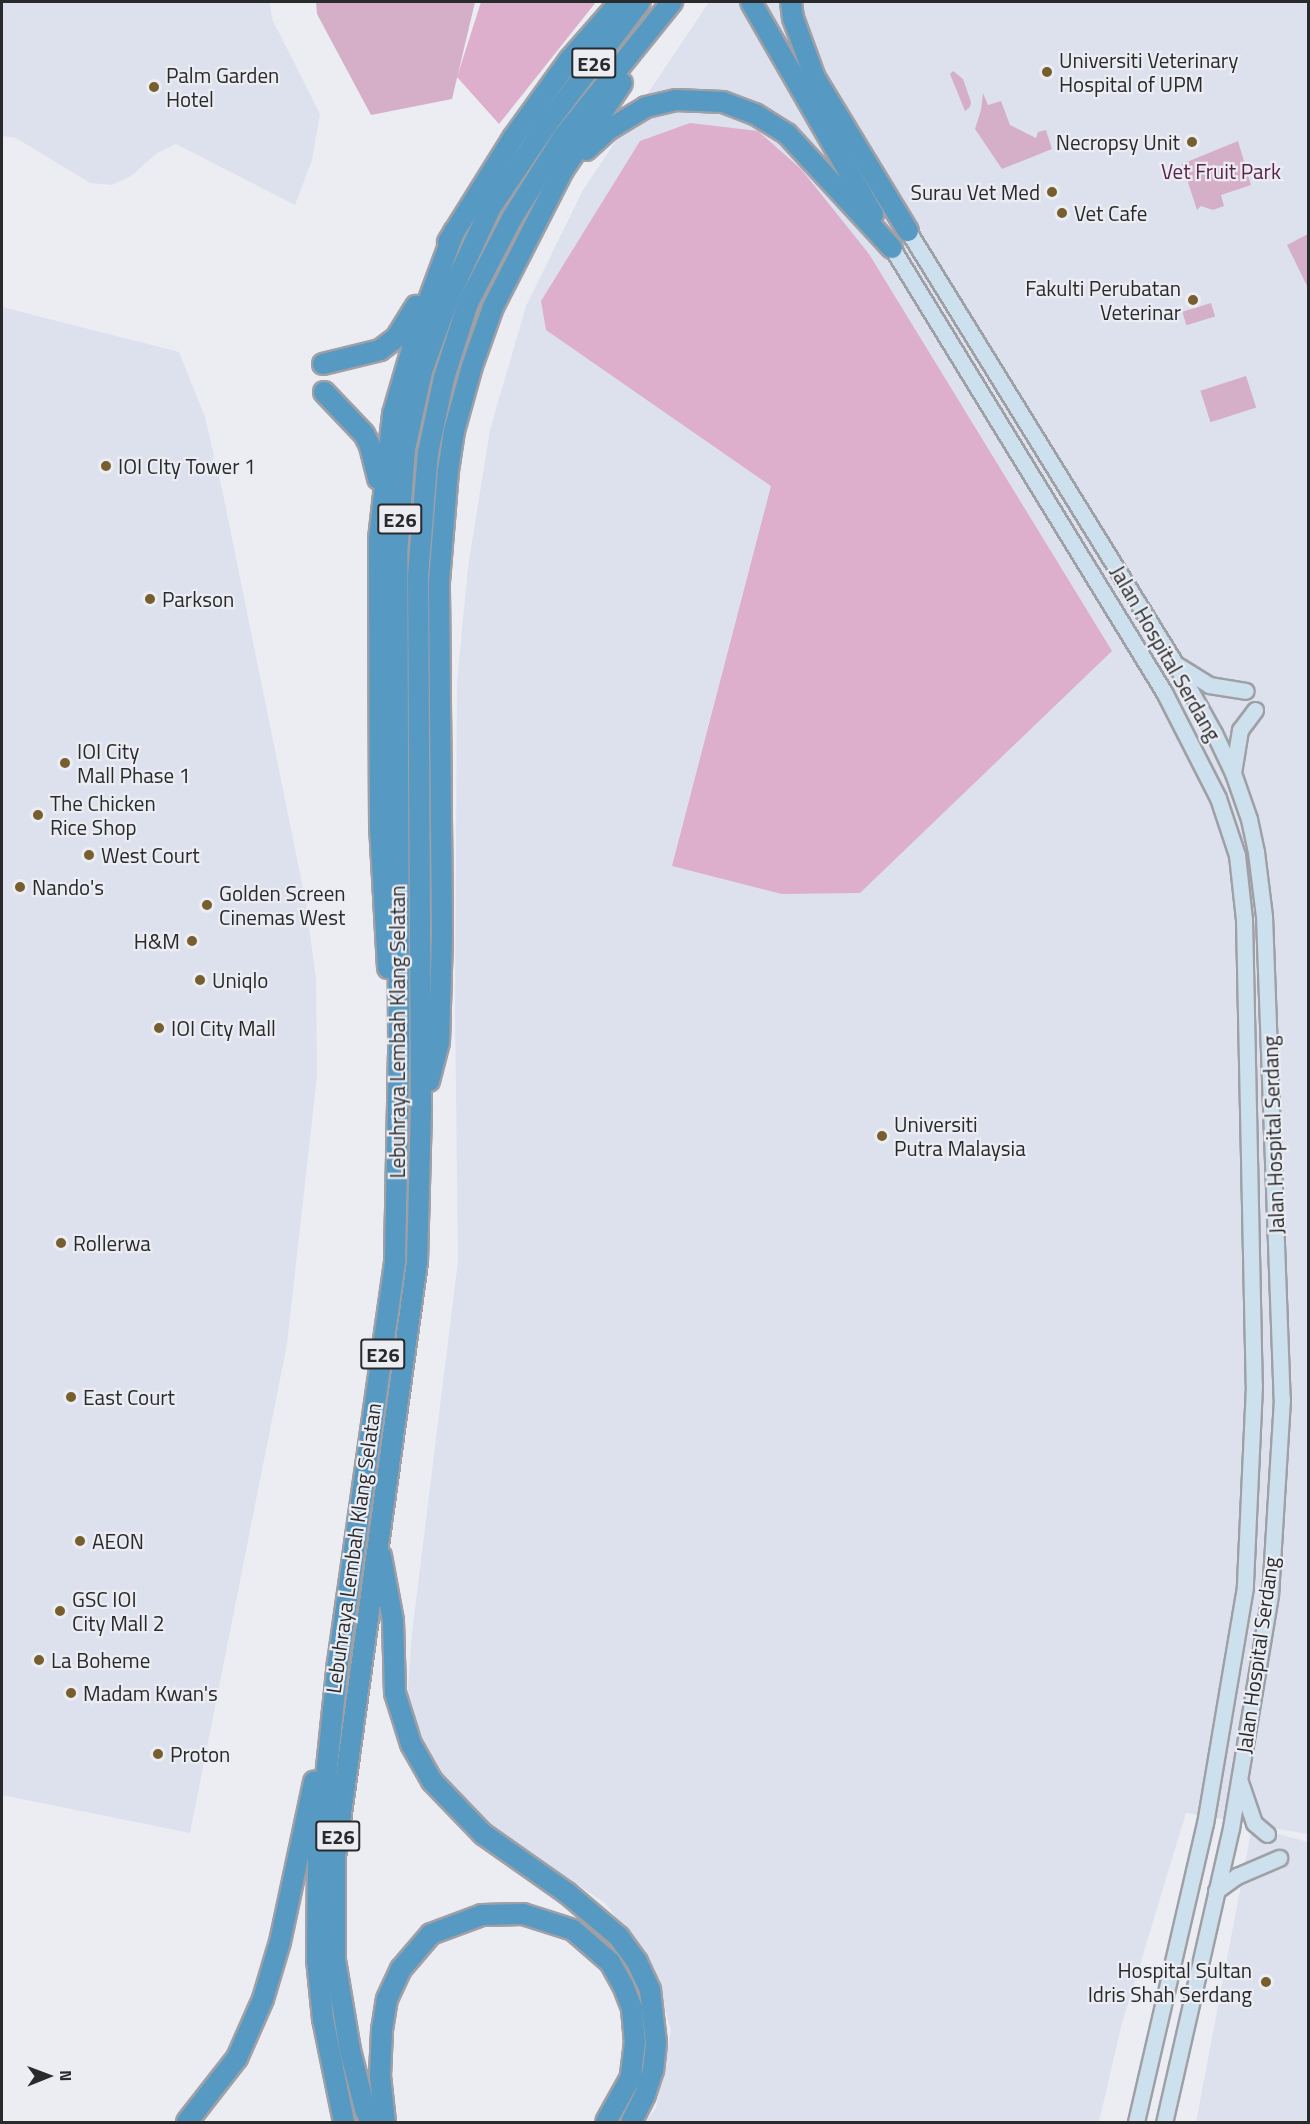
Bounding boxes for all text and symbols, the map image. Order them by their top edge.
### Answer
road number: E26 [570,46,618,80]
place label: Universiti Veterinary Hospital of UPM [1059,47,1238,97]
place label: Palm Garden Hotel [166,62,279,112]
marker: Universiti Veterinary Hospital of UPM [1040,65,1054,79]
marker: Palm Garden Hotel [147,80,161,94]
place label: Necropsy Unit [1056,129,1180,155]
marker: Necropsy Unit [1185,135,1199,149]
park label: Vet Fruit Park [1161,158,1281,184]
place label: Surau Vet Med [911,179,1040,205]
marker: Surau Vet Med [1045,185,1059,199]
place label: Vet Cafe [1074,200,1147,226]
marker: Vet Cafe [1055,206,1069,220]
place label: Fakulti Perubatan Veterinar [1025,275,1181,325]
marker: Fakulti Perubatan Veterinar [1186,293,1200,307]
place label: IOI CIty Tower 1 [118,453,256,479]
marker: IOI CIty Tower 1 [99,459,113,473]
road number: E26 [376,502,424,536]
street label: Jalan Hospital Serdang [1105,561,1227,745]
place label: Parkson [162,586,234,612]
marker: Parkson [143,592,157,606]
place label: IOI City Mall Phase 1 [77,738,190,788]
marker: IOI City Mall Phase 1 [58,756,72,770]
place label: The Chicken Rice Shop [50,790,156,840]
marker: The Chicken Rice Shop [31,808,45,822]
place label: West Court [101,842,200,868]
marker: West Court [82,848,96,862]
place label: Nando's [32,874,104,900]
marker: Nando's [13,880,27,894]
place label: Golden Screen Cinemas West [219,880,346,930]
street label: Lebuhraya Lembah Klang Selatan [384,886,410,1178]
marker: Golden Screen Cinemas West [200,898,214,912]
place label: H&M [134,928,180,954]
marker: H&M [185,934,199,948]
place label: Uniqlo [212,967,268,993]
marker: Uniqlo [193,973,207,987]
place label: IOI City Mall [171,1015,276,1041]
marker: IOI City Mall [152,1021,166,1035]
street label: Jalan Hospital Serdang [1257,1035,1289,1235]
place label: Universiti Putra Malaysia [894,1111,1026,1161]
marker: Universiti Putra Malaysia [875,1129,889,1143]
place label: Rollerwa [73,1230,151,1256]
marker: Rollerwa [54,1236,68,1250]
road number: E26 [359,1337,407,1371]
place label: East Court [83,1384,175,1410]
marker: East Court [64,1390,78,1404]
street label: Lebuhraya Lembah Klang Selatan [320,1401,386,1695]
place label: AEON [92,1528,144,1554]
marker: AEON [73,1534,87,1548]
street label: Jalan Hospital Serdang [1231,1555,1283,1755]
place label: GSC IOI City Mall 2 [72,1586,164,1636]
marker: GSC IOI City Mall 2 [53,1604,67,1618]
place label: La Boheme [51,1647,150,1673]
marker: La Boheme [32,1653,46,1667]
place label: Madam Kwan's [83,1680,218,1706]
marker: Madam Kwan's [64,1686,78,1700]
place label: Proton [170,1741,230,1767]
marker: Proton [151,1747,165,1761]
road number: E26 [314,1819,362,1853]
place label: Hospital Sultan Idris Shah Serdang [1088,1957,1252,2007]
marker: Hospital Sultan Idris Shah Serdang [1257,1973,1275,1991]
north arrow [18,2046,78,2106]
text: N [54,2070,78,2081]

